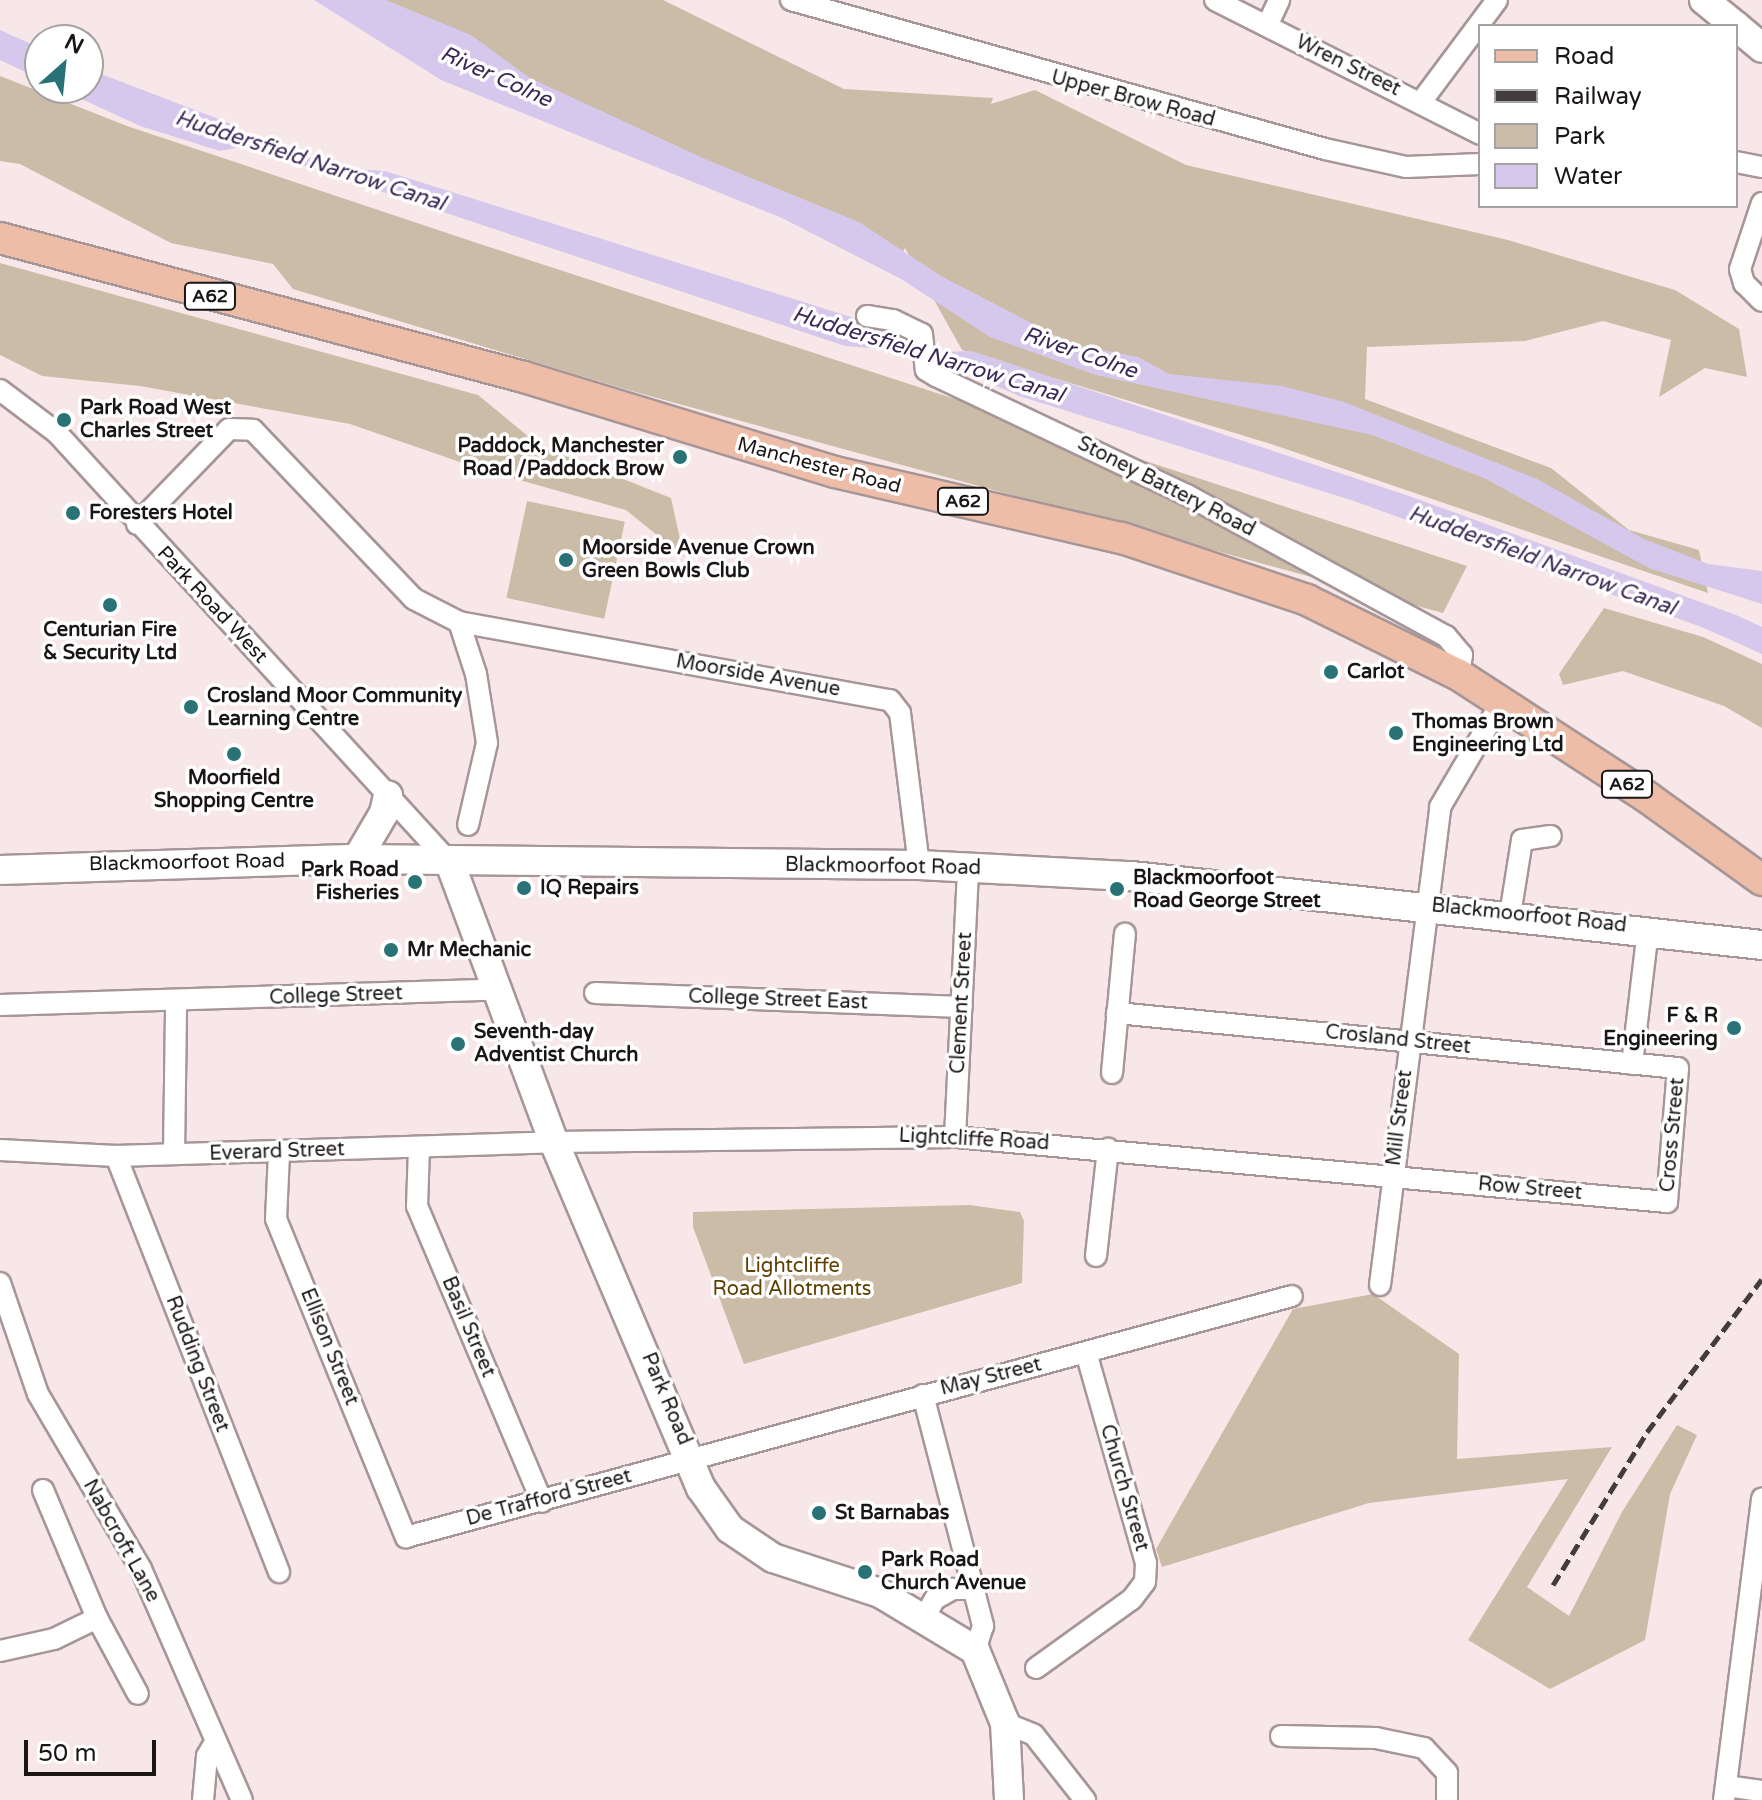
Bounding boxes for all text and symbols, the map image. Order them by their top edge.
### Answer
north arrow [24,24,104,104]
legend [1478,24,1738,208]
text: N [60,29,88,60]
street label: Wren Street [1292,30,1404,102]
water label: River Colne [436,41,556,113]
text: Road [1554,42,1614,71]
street label: Upper Brow Road [1048,66,1218,132]
text: Railway [1554,82,1642,111]
water label: Huddersfield Narrow Canal [172,105,448,217]
text: Park [1554,122,1605,151]
text: Water [1554,162,1622,191]
road number: A62 [182,282,238,310]
water label: Huddersfield Narrow Canal [789,301,1067,409]
water label: River Colne [1019,321,1141,385]
place label: Park Road West Charles Street [80,396,231,443]
marker: Park Road West Charles Street [55,411,73,429]
street label: Stoney Battery Road [1073,432,1259,542]
street label: Manchester Road [735,433,903,499]
place label: Paddock, Manchester Road /Paddock Brow [458,434,664,481]
marker: Paddock, Manchester Road /Paddock Brow [671,448,689,466]
road number: A62 [935,487,991,515]
water label: Huddersfield Narrow Canal [1405,500,1679,622]
place label: Foresters Hotel [89,501,233,525]
marker: Foresters Hotel [64,504,82,522]
place label: Moorside Avenue Crown Green Bowls Club [582,536,815,583]
street label: Park Road West [152,542,272,668]
marker: Moorside Avenue Crown Green Bowls Club [557,551,575,569]
marker: Centurian Fire & Security Ltd [101,596,119,614]
place label: Centurian Fire & Security Ltd [43,618,177,665]
street label: Moorside Avenue [674,650,842,702]
place label: Carlot [1347,660,1404,684]
marker: Carlot [1322,663,1340,681]
place label: Crosland Moor Community Learning Centre [207,684,462,731]
marker: Crosland Moor Community Learning Centre [182,698,200,716]
place label: Thomas Brown Engineering Ltd [1412,710,1563,757]
marker: Thomas Brown Engineering Ltd [1387,724,1405,742]
marker: Moorfield Shopping Centre [225,745,243,763]
place label: Moorfield Shopping Centre [154,766,314,813]
road number: A62 [1599,770,1655,798]
street label: Blackmoorfoot Road [89,849,285,877]
street label: Blackmoorfoot Road [785,853,981,881]
place label: Park Road Fisheries [301,858,399,905]
place label: Blackmoorfoot Road George Street [1133,866,1321,913]
marker: Park Road Fisheries [406,873,424,891]
place label: IQ Repairs [540,876,639,900]
marker: IQ Repairs [515,879,533,897]
marker: Blackmoorfoot Road George Street [1108,880,1126,898]
street label: Blackmoorfoot Road [1430,894,1628,938]
street label: Clement Street [946,932,978,1074]
place label: Mr Mechanic [407,938,531,962]
marker: Mr Mechanic [382,941,400,959]
street label: College Street [269,982,403,1010]
street label: College Street East [688,985,868,1015]
place label: F & R Engineering [1603,1004,1718,1051]
marker: F & R Engineering [1725,1019,1743,1037]
place label: Seventh-day Adventist Church [474,1020,638,1067]
street label: Crosland Street [1324,1020,1472,1060]
marker: Seventh-day Adventist Church [449,1035,467,1053]
street label: Mill Street [1382,1069,1418,1167]
street label: Cross Street [1656,1077,1690,1193]
street label: Lightcliffe Road [898,1124,1050,1156]
street label: Everard Street [209,1138,345,1166]
street label: Row Street [1477,1172,1583,1206]
park label: Lightcliffe Road Allotments [713,1255,871,1302]
street label: Basil Street [436,1273,500,1381]
street label: Ellison Street [295,1285,363,1409]
street label: Rudding Street [160,1293,234,1435]
street label: Park Road [636,1349,696,1449]
street label: May Street [938,1353,1044,1401]
street label: Church Street [1094,1422,1154,1554]
street label: De Trafford Street [464,1464,634,1532]
street label: Nabcroft Lane [77,1475,165,1607]
place label: St Barnabas [835,1501,949,1525]
marker: St Barnabas [810,1504,828,1522]
place label: Park Road Church Avenue [881,1548,1026,1595]
marker: Park Road Church Avenue [856,1563,874,1581]
scale bar [28,1724,160,1774]
text: 50 m [38,1739,96,1768]

